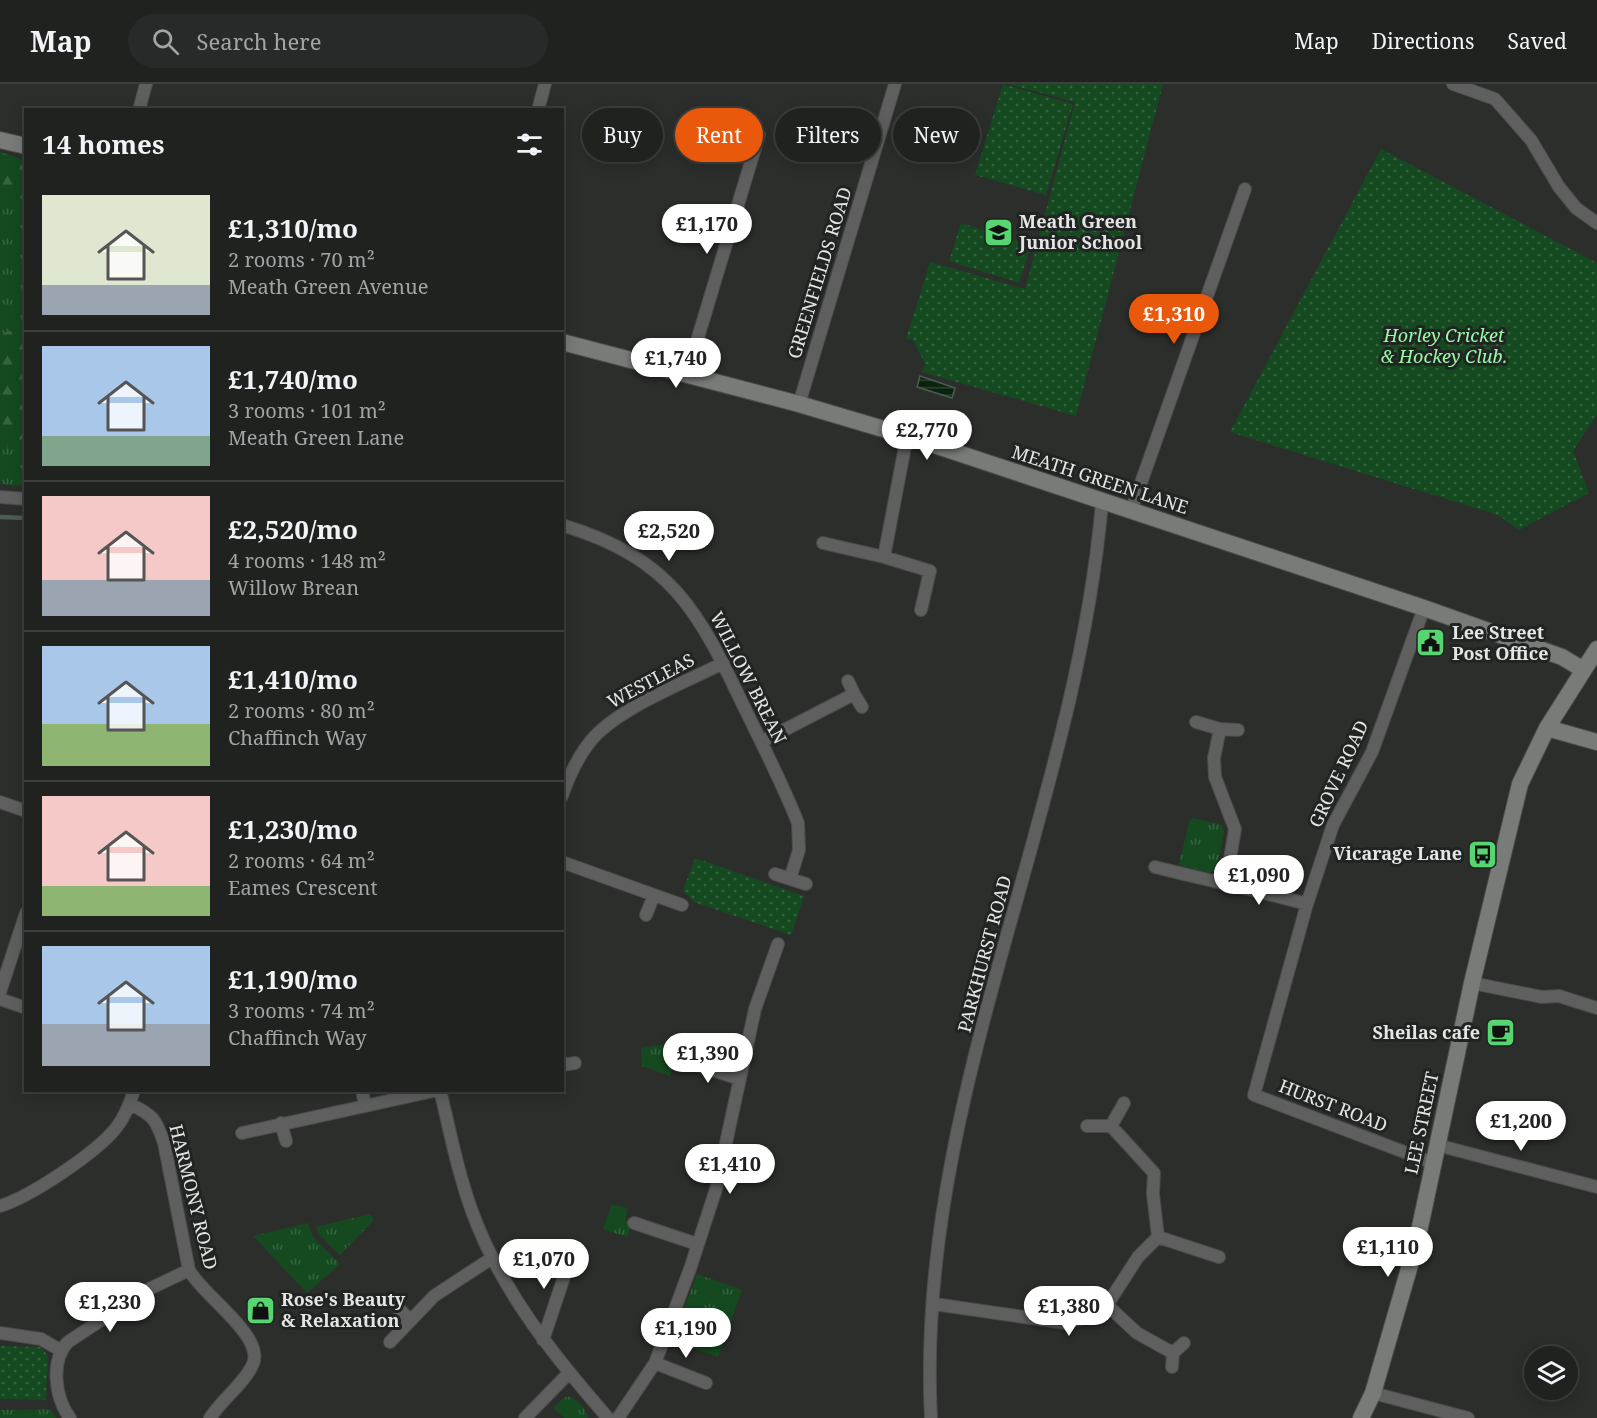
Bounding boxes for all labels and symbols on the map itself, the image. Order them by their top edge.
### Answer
street label: GREENFIELDS ROAD [782,184,857,361]
pin: £1,170 [658,204,756,255]
place label: Meath Green Junior School [1018,209,1143,254]
school or university icon: Meath Green Junior School [982,216,1014,248]
pin: £1,310 [1125,294,1223,345]
park label: Horley Cricket & Hockey Club. [1381,323,1507,368]
pin: £1,740 [627,338,725,389]
pin: £2,770 [878,410,976,461]
street label: MEATH GREEN LANE [1009,439,1192,519]
pin: £2,520 [620,511,718,562]
street label: WILLOW BREAN [705,607,793,748]
place label: Lee Street Post Office [1452,620,1548,665]
public building icon: Lee Street Post Office [1415,627,1447,659]
street label: WESTLEAS [603,647,698,713]
street label: GROVE ROAD [1303,716,1373,831]
bus stop icon: Vicarage Lane [1467,838,1499,870]
place label: Vicarage Lane [1333,841,1462,865]
pin: £1,090 [1210,855,1308,906]
street label: PARKHURST ROAD [952,873,1017,1035]
cafe icon: Sheilas cafe [1485,1017,1517,1049]
place label: Sheilas cafe [1373,1020,1480,1044]
pin: £1,390 [659,1033,757,1084]
street label: LEE STREET [1398,1069,1444,1176]
street label: HURST ROAD [1276,1073,1391,1137]
pin: £1,200 [1472,1101,1570,1152]
street label: HARMONY ROAD [164,1122,224,1272]
pin: £1,410 [681,1144,779,1195]
pin: £1,110 [1339,1227,1437,1278]
pin: £1,070 [495,1239,593,1290]
pin: £1,230 [61,1282,159,1333]
pin: £1,380 [1020,1286,1118,1337]
place label: Rose's Beauty & Relaxation [281,1287,406,1332]
shop icon: Rose's Beauty & Relaxation [244,1294,276,1326]
pin: £1,190 [637,1308,735,1359]

